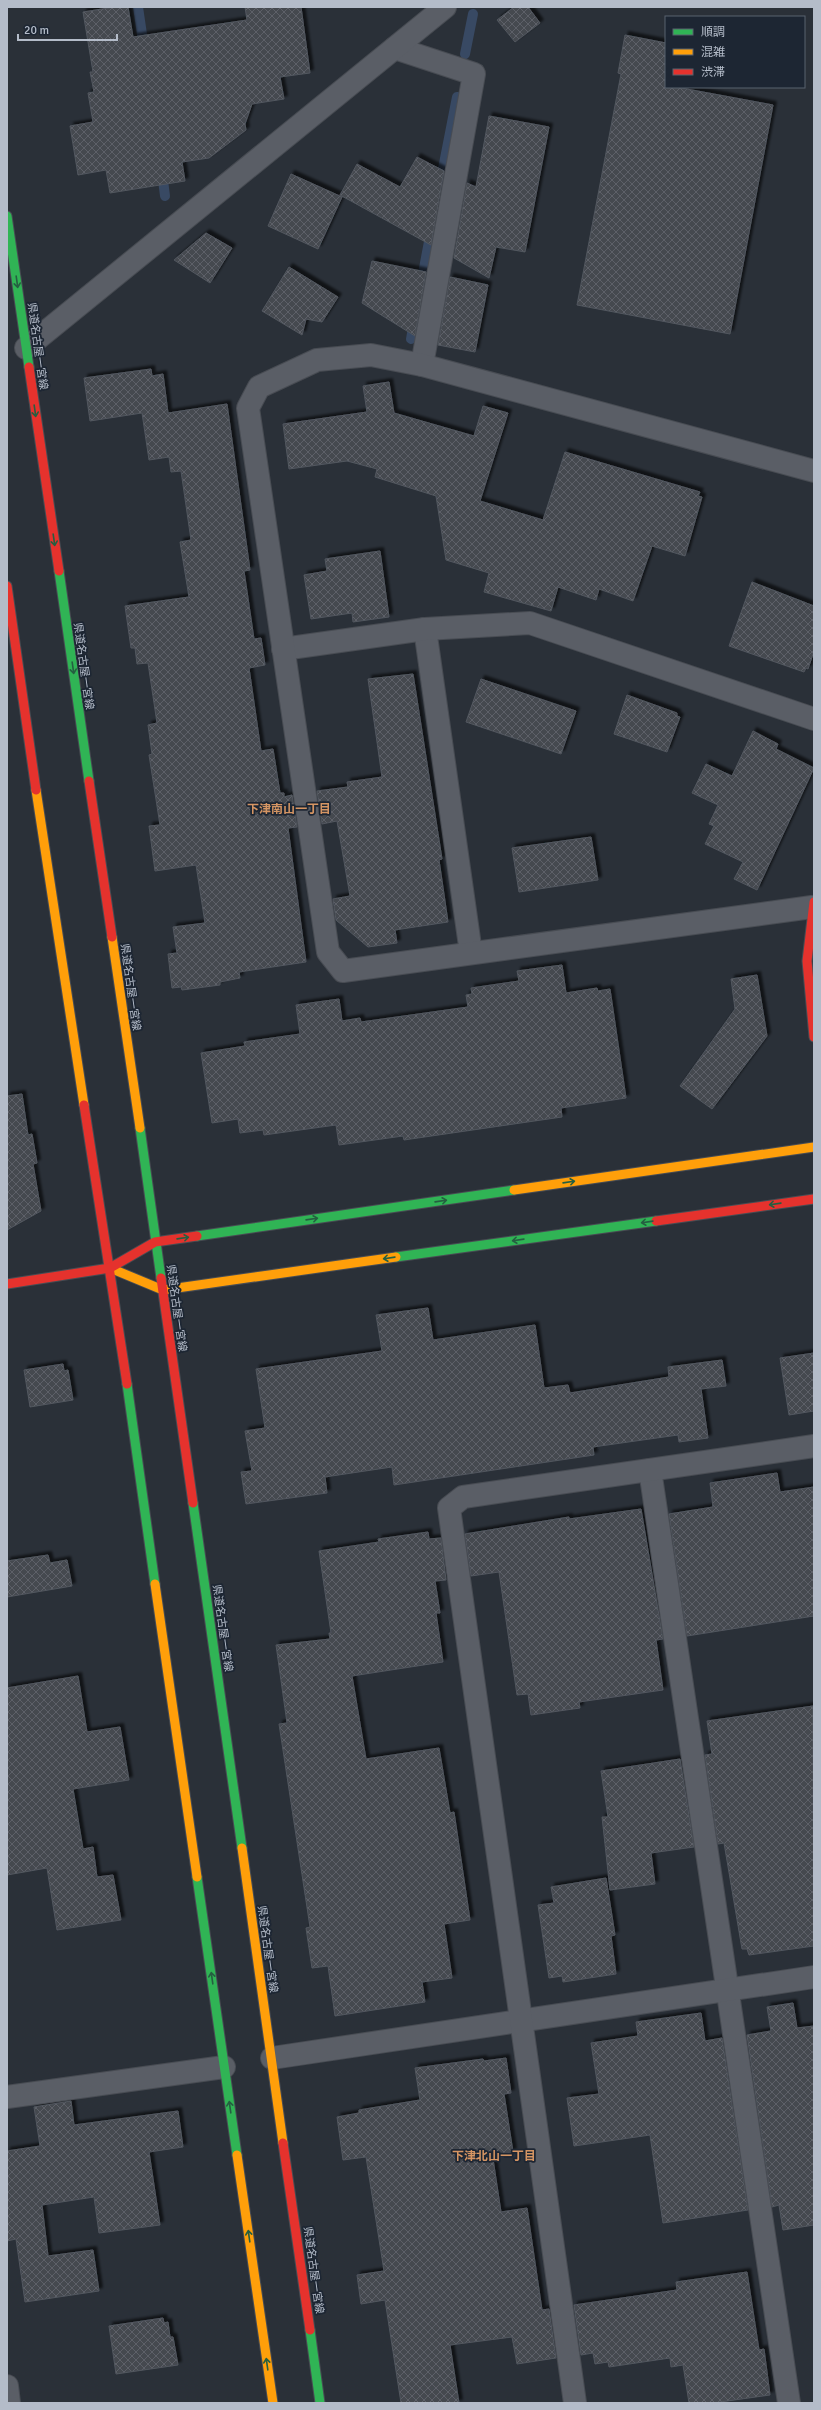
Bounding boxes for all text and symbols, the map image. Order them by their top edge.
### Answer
scale bar [18,16,117,42]
legend [665,16,805,88]
text: 20 m [24,23,49,38]
text: 順調 [701,25,725,40]
text: 混雑 [701,45,725,60]
text: 渋滞 [701,65,725,80]
one-way arrow [13,276,21,289]
street label: 県道名古屋一宮線 [25,302,50,391]
one-way arrow [31,404,39,417]
one-way arrow [50,533,58,546]
street label: 県道名古屋一宮線 [71,622,96,711]
one-way arrow [69,662,77,675]
district label: 下津南山一丁目 [247,802,331,817]
street label: 県道名古屋一宮線 [118,943,143,1032]
one-way arrow [563,1178,576,1186]
one-way arrow [434,1197,447,1205]
one-way arrow [769,1200,782,1208]
one-way arrow [305,1215,318,1223]
one-way arrow [641,1218,654,1226]
one-way arrow [177,1234,190,1242]
one-way arrow [512,1236,525,1244]
one-way arrow [383,1254,396,1262]
street label: 県道名古屋一宮線 [164,1264,189,1353]
street label: 県道名古屋一宮線 [210,1584,235,1673]
street label: 県道名古屋一宮線 [255,1905,280,1994]
one-way arrow [208,1972,216,1985]
one-way arrow [226,2101,234,2114]
district label: 下津北山一丁目 [452,2149,536,2164]
street label: 県道名古屋一宮線 [301,2226,326,2315]
one-way arrow [245,2230,253,2243]
one-way arrow [263,2358,271,2371]

